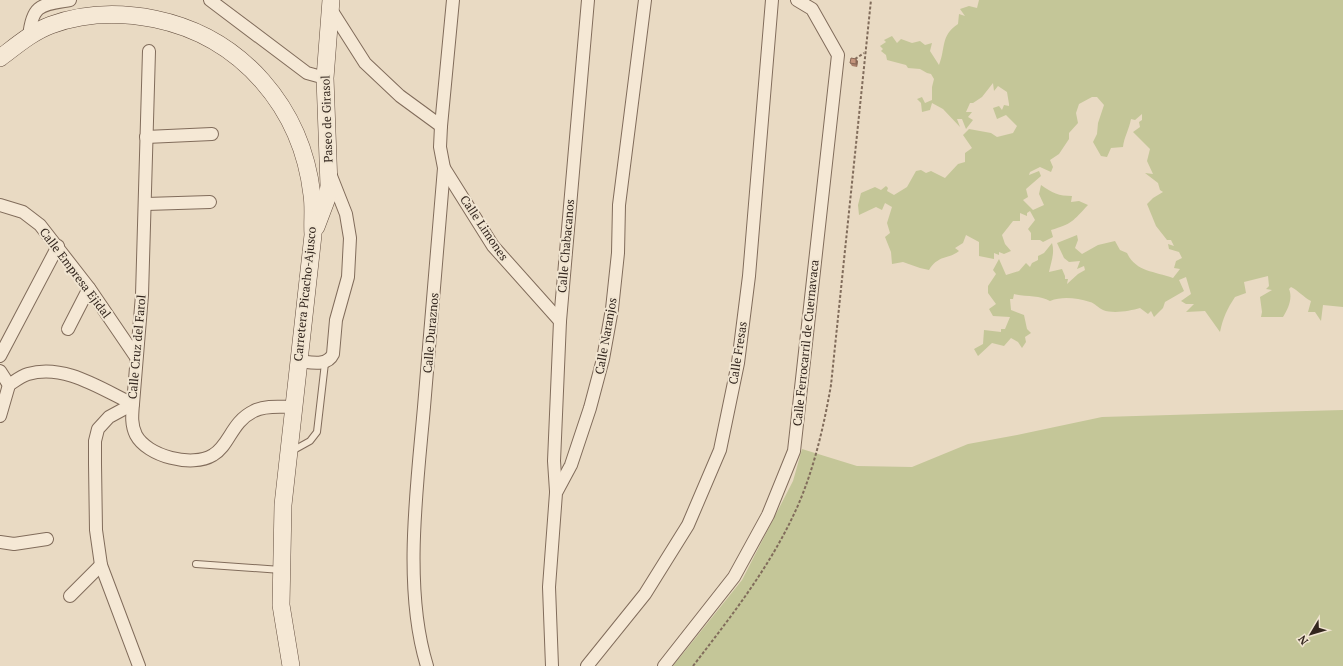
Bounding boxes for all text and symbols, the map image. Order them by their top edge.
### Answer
street label: Paseo de Girasol [317,75,336,163]
street label: Calle Limones [457,192,512,263]
street label: Calle Chabacanos [554,198,577,293]
street label: Calle Empresa Ejidal [37,225,115,321]
street label: Carretera Picacho-Ajusco [290,226,319,362]
street label: Calle Ferrocarril de Cuernavaca [789,259,822,427]
street label: Calle Duraznos [420,292,441,374]
street label: Calle Cruz del Farol [124,294,149,400]
street label: Calle Naranjos [591,296,620,376]
street label: Calle Fresas [725,320,750,386]
north arrow [1291,614,1331,654]
text: N [1295,632,1311,648]

